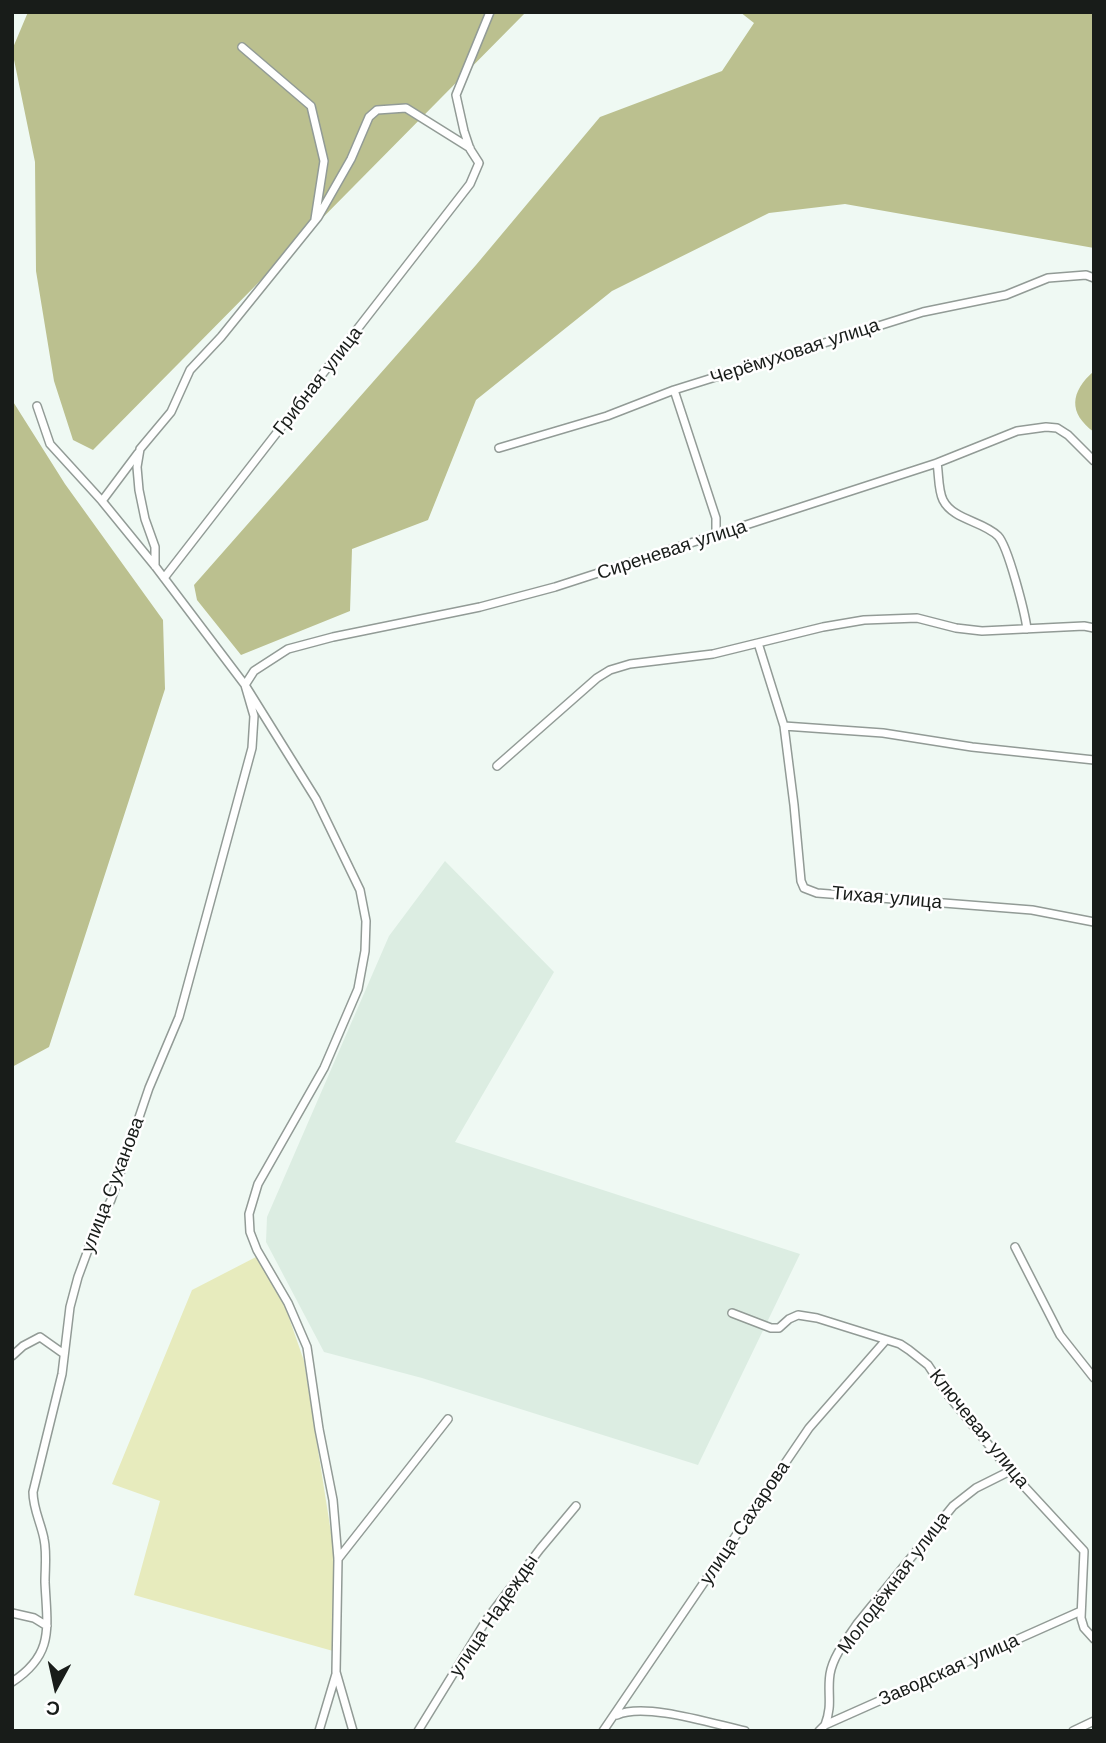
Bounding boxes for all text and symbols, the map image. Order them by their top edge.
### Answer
street label: Черёмуховая улица [708,314,882,390]
street label: Грибная улица [269,322,367,440]
street label: Сиреневая улица [594,515,750,585]
street label: Тихая улица [831,882,943,914]
street label: улица Суханова [77,1114,149,1256]
street label: Ключевая улица [924,1365,1034,1493]
street label: улица Сахарова [695,1457,795,1589]
street label: Молодёжная улица [833,1507,955,1659]
street label: улица Надежды [445,1551,543,1681]
street label: Заводская улица [875,1629,1023,1711]
north arrow [21,1652,91,1722]
text: С [45,1696,61,1721]

